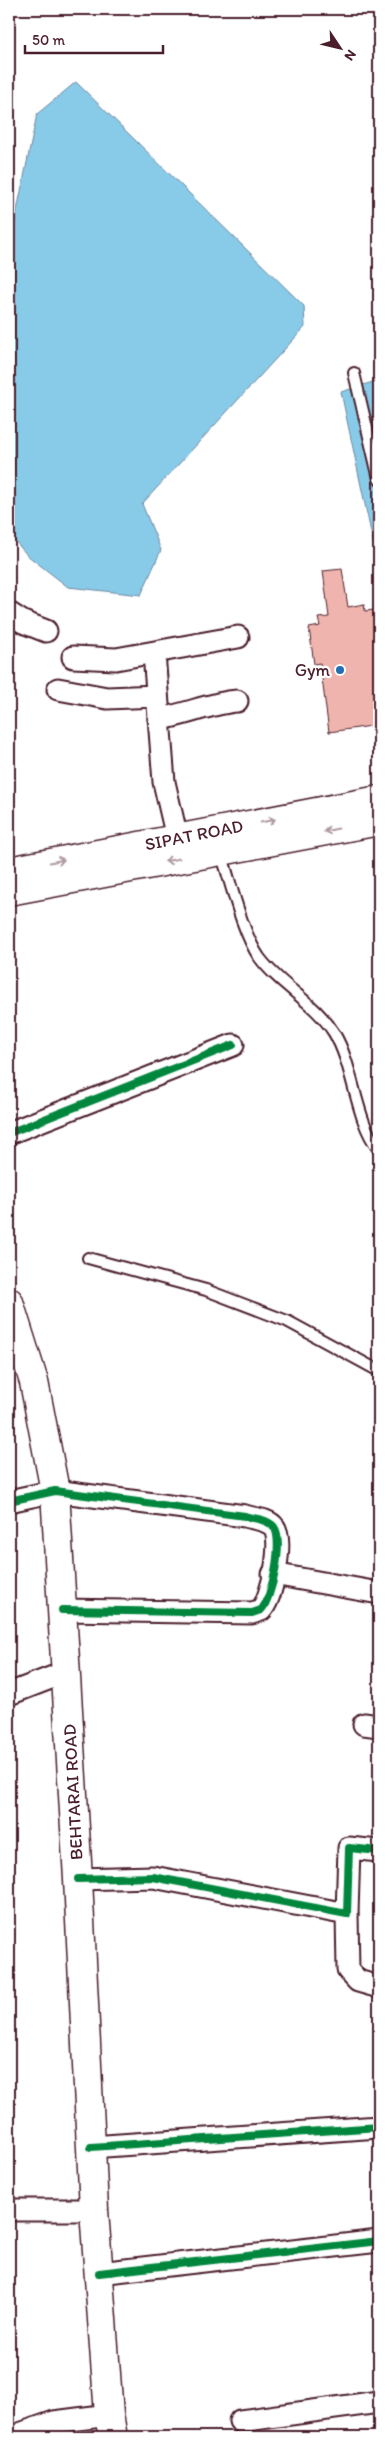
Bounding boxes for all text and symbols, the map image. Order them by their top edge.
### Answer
scale bar [25,22,162,54]
north arrow [316,22,366,72]
text: 50 m [32,31,65,49]
text: N [341,46,360,64]
place label: Gym [295,659,331,681]
marker: Gym [334,664,346,676]
street label: SIPAT ROAD [143,815,245,855]
one-way arrow [259,816,275,825]
one-way arrow [324,826,340,836]
one-way arrow [48,856,64,866]
one-way arrow [164,856,180,866]
street label: BEHTARAI ROAD [58,1723,88,1861]

